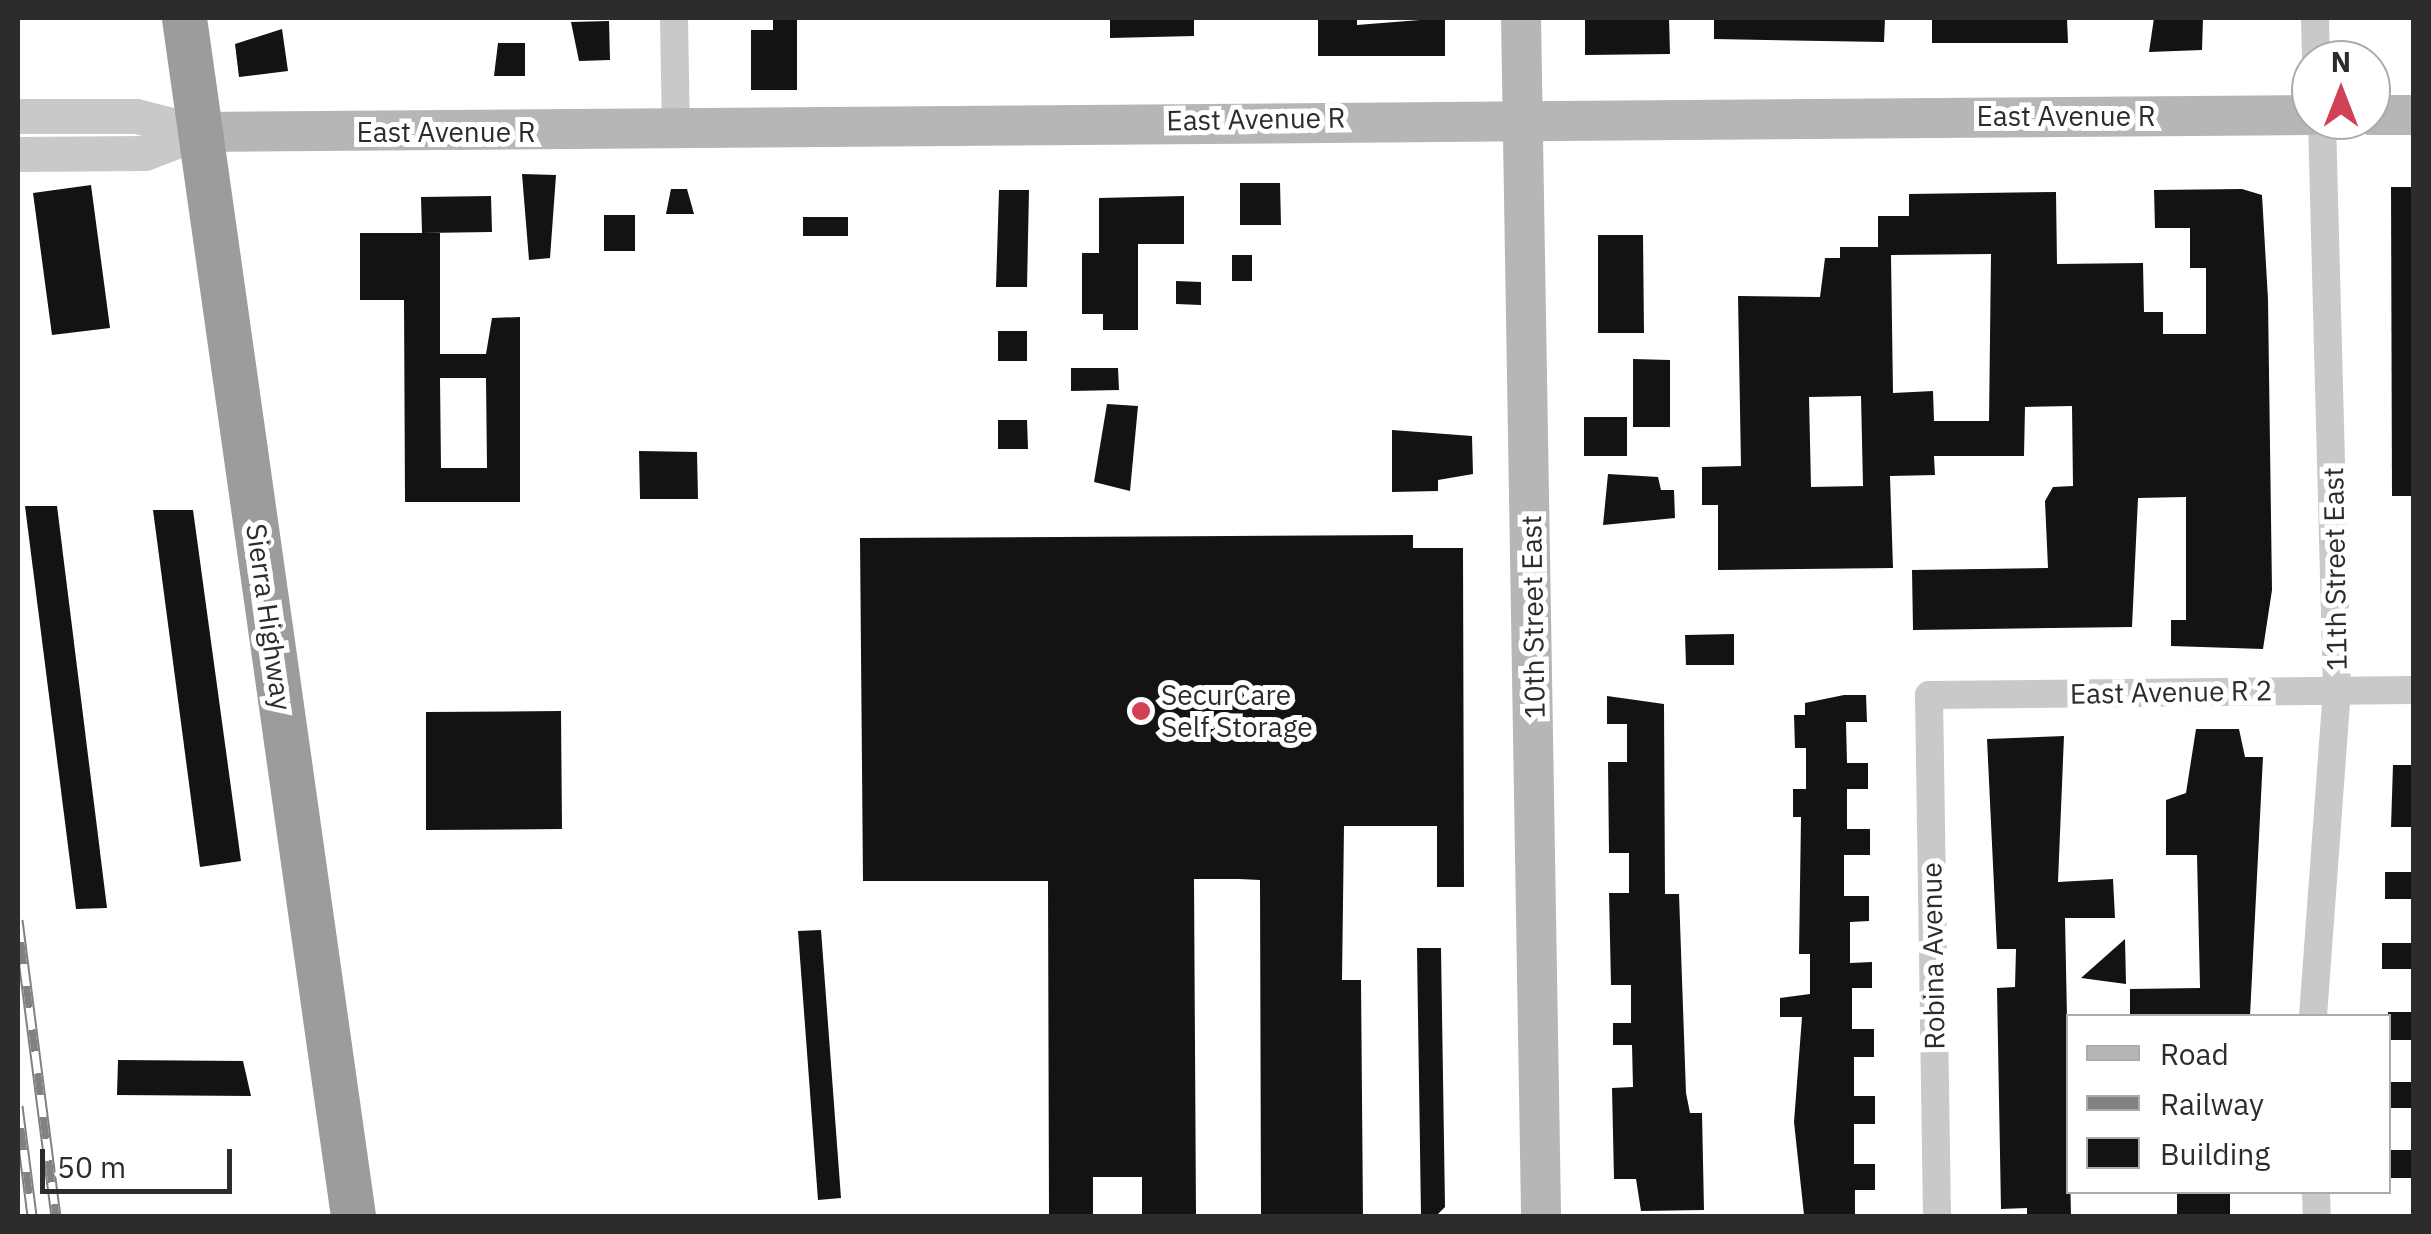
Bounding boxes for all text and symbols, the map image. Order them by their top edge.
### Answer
north arrow [2291,40,2391,140]
text: N [2331,43,2351,80]
street label: East Avenue R [1976,99,2156,133]
street label: East Avenue R [1166,101,1346,137]
street label: East Avenue R [356,115,536,149]
street label: 11th Street East [2316,467,2354,671]
street label: 10th Street East [1514,515,1552,719]
street label: Sierra Highway [239,522,299,712]
street label: East Avenue R 2 [2069,673,2273,711]
place label: SecurCare Self Storage [1161,678,1313,744]
marker: SecurCare Self Storage [1130,700,1152,722]
street label: Robina Avenue [1915,862,1951,1050]
legend [2066,1014,2391,1194]
text: Road [2160,1034,2229,1073]
text: Railway [2160,1084,2264,1123]
scale bar [45,1129,238,1191]
text: Building [2160,1134,2270,1173]
text: 50 m [57,1147,126,1186]

